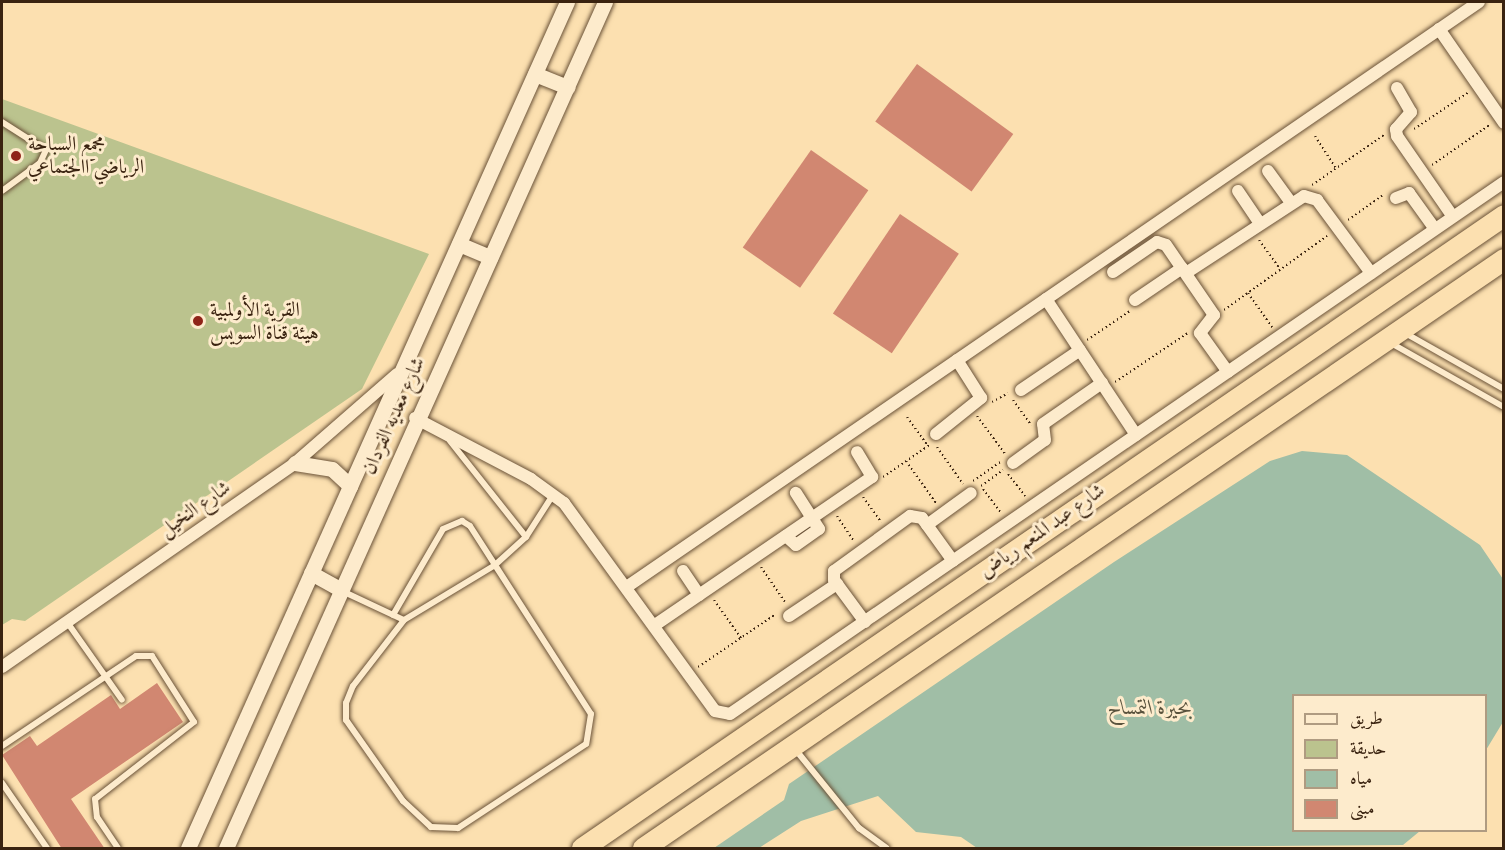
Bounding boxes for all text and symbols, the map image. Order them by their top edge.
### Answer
place label: مجمع السباحة الرياضي االجتماعي [28,132,144,179]
marker: مجمع السباحة الرياضي االجتماعي [9,149,23,163]
place label: القرية الأولمبية هيئة قناة السويس [210,298,319,345]
marker: القرية الأولمبية هيئة قناة السويس [191,314,205,328]
street label: شارع معديه الفردان [357,354,431,478]
street label: شارع النخيل [155,476,235,542]
street label: شارع عبد المنعم رياض [974,479,1110,583]
legend [1292,694,1487,832]
water label: بحيرة التمساح [1108,695,1192,721]
text: طريق [1350,707,1383,730]
text: حديقة [1350,737,1386,760]
text: مياه [1350,767,1372,790]
text: مبنى [1350,797,1375,820]

